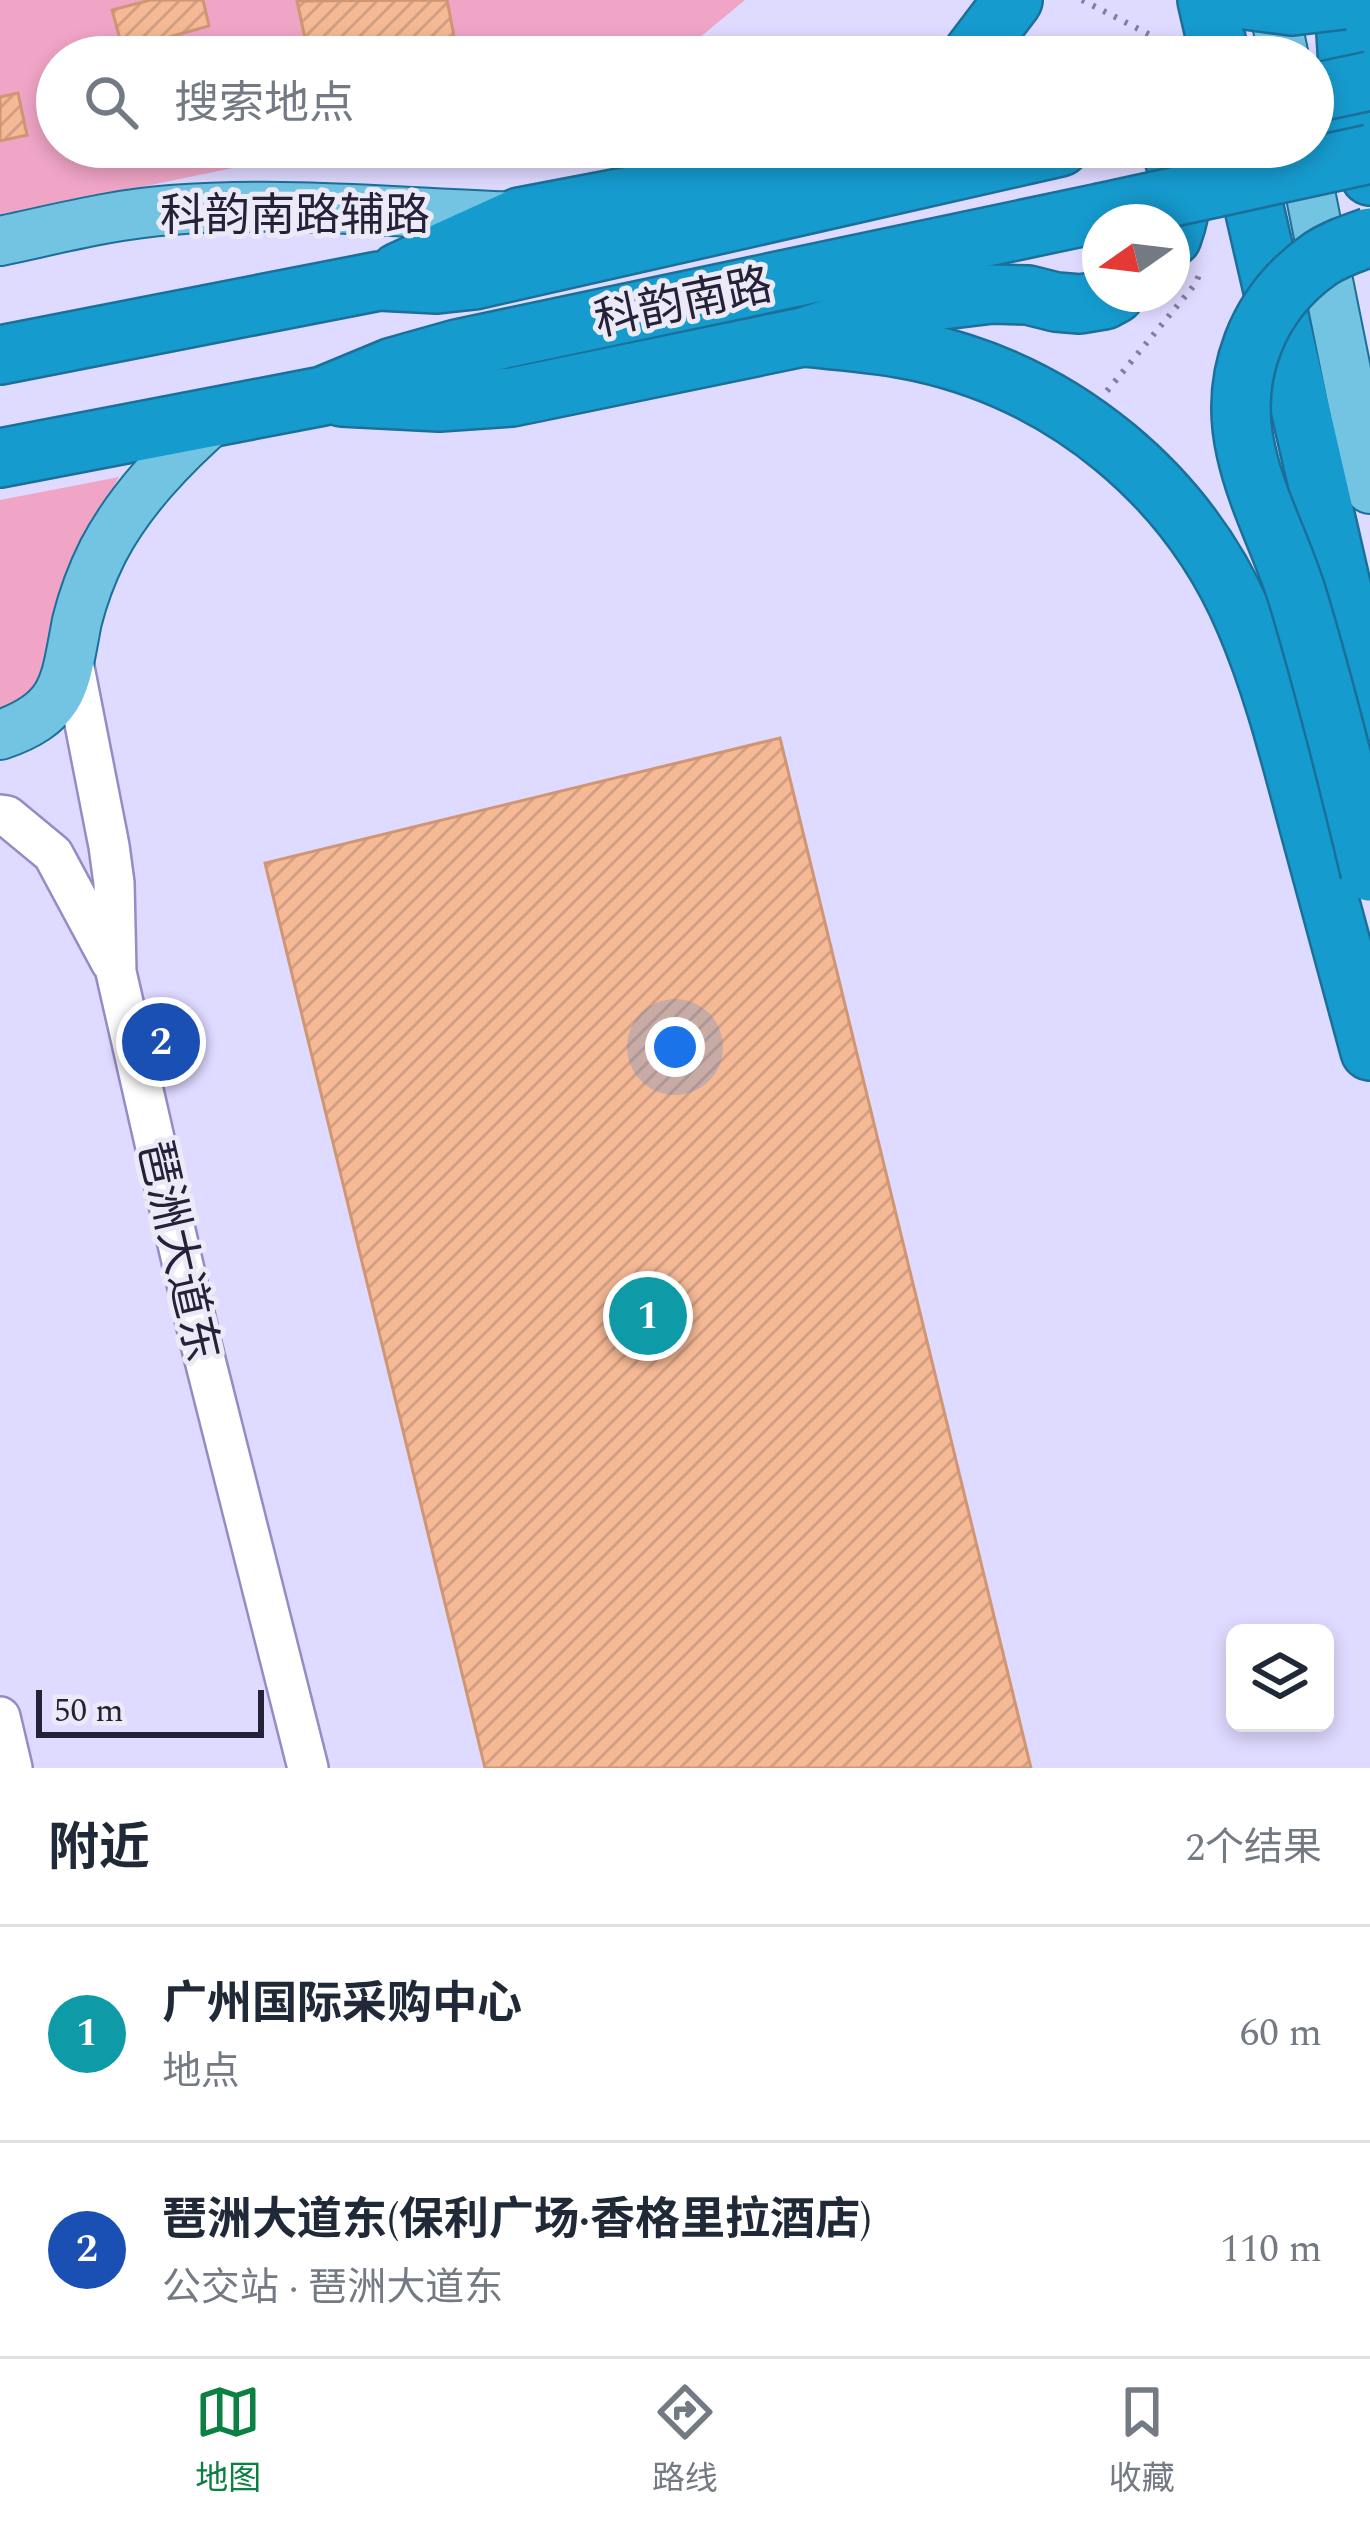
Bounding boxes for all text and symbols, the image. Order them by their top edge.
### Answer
search box [36,36,1334,168]
icon: search [78,69,144,135]
text: 搜索地点 [174,70,354,139]
street label: 科韵南路辅路 [160,182,430,251]
north arrow [1082,204,1190,312]
street label: 科韵南路 [588,251,779,356]
pin: 2 [122,997,200,1087]
your location [645,1017,705,1077]
street label: 琶洲大道东 [119,1134,236,1369]
pin: 1 [609,1271,687,1361]
map controls [1226,1624,1334,1732]
button: layers [1226,1624,1334,1732]
scale bar [36,1684,264,1737]
text: 50 m [54,1686,124,1736]
text: 附近 [48,1810,150,1888]
text: 2个结果 [1185,1819,1322,1878]
text: 广州国际采购中心 [162,1970,522,2039]
text: 1 [76,2004,98,2063]
text: 60 m [1240,2004,1322,2063]
text: 地点 [162,2043,240,2102]
text: 琶洲大道东(保利广场·香格里拉酒店) [162,2186,872,2255]
text: 2 [76,2220,98,2279]
text: 110 m [1220,2220,1322,2279]
text: 公交站 · 琶洲大道东 [162,2259,503,2318]
tab: 地图 [195,2379,261,2504]
tab: 路线 [652,2379,718,2504]
tab: 收藏 [1109,2379,1175,2504]

